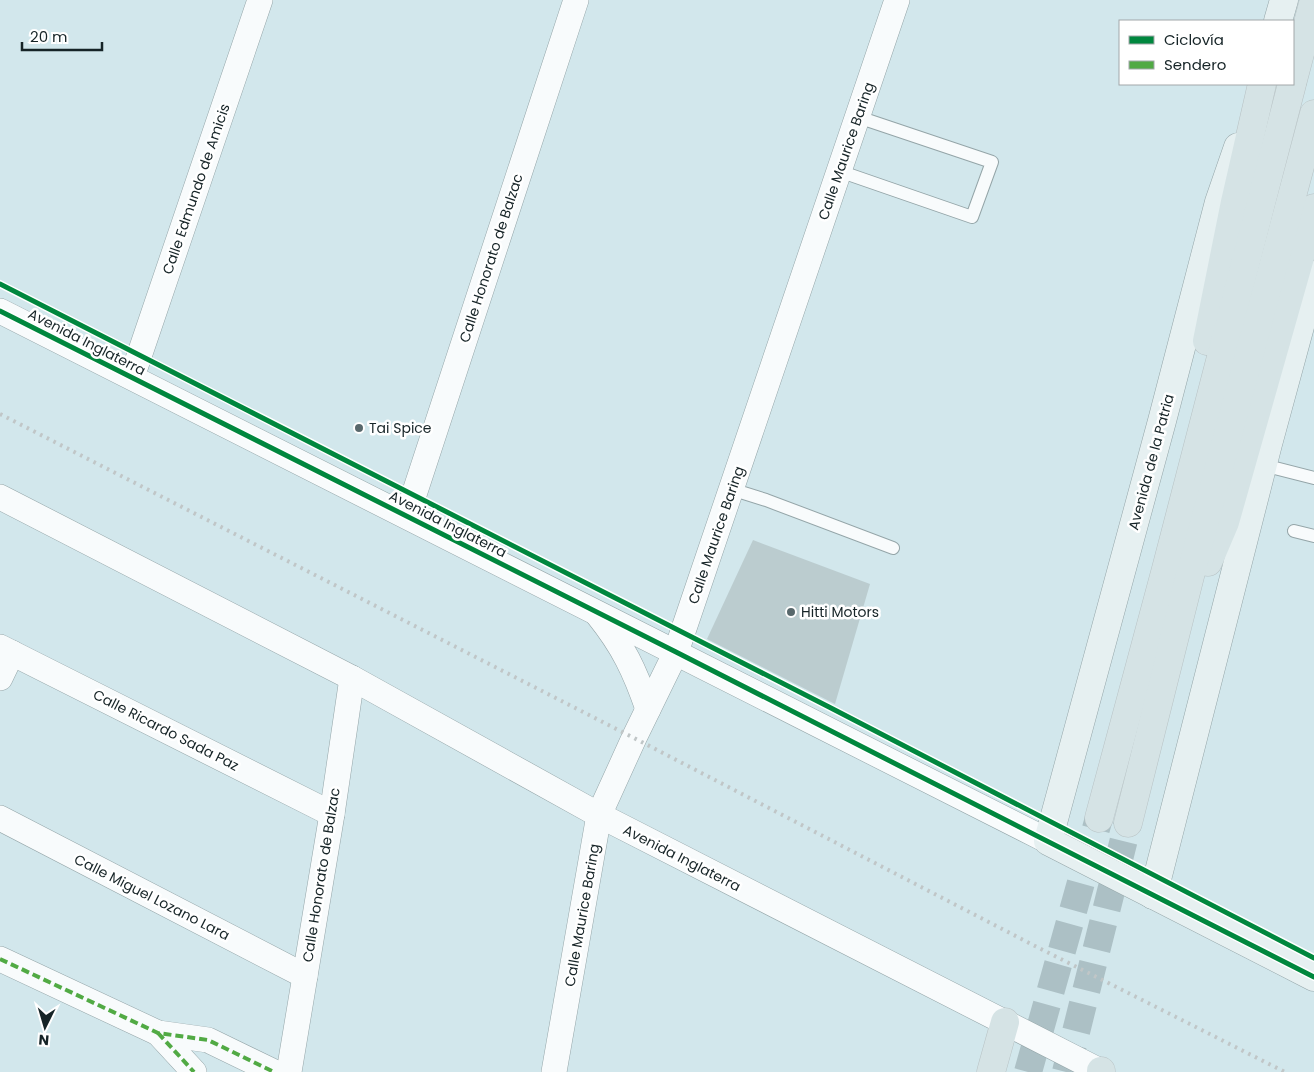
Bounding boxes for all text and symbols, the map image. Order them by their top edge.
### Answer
scale bar [22,20,102,52]
legend [1119,20,1294,85]
text: 20 m [30,26,68,47]
text: Ciclovía [1164,29,1224,50]
text: Sendero [1164,54,1226,75]
street label: Calle Maurice Baring [813,79,879,223]
street label: Calle Edmundo de Amicis [157,101,235,277]
street label: Calle Honorato de Balzac [454,171,528,345]
street label: Avenida Inglaterra [25,304,149,380]
street label: Avenida de la Patria [1123,392,1179,532]
place label: Tai Spice [369,418,432,438]
marker: Tai Spice [353,422,365,434]
street label: Calle Maurice Baring [683,463,749,607]
street label: Avenida Inglaterra [386,486,510,562]
place label: Hitti Motors [801,602,879,622]
marker: Hitti Motors [785,606,797,618]
street label: Calle Ricardo Sada Paz [90,685,242,775]
street label: Calle Honorato de Balzac [297,786,345,964]
street label: Avenida Inglaterra [620,820,744,896]
street label: Calle Maurice Baring [560,842,604,988]
street label: Calle Miguel Lozano Lara [71,849,233,945]
north arrow [20,1002,70,1052]
text: N [38,1030,50,1050]

